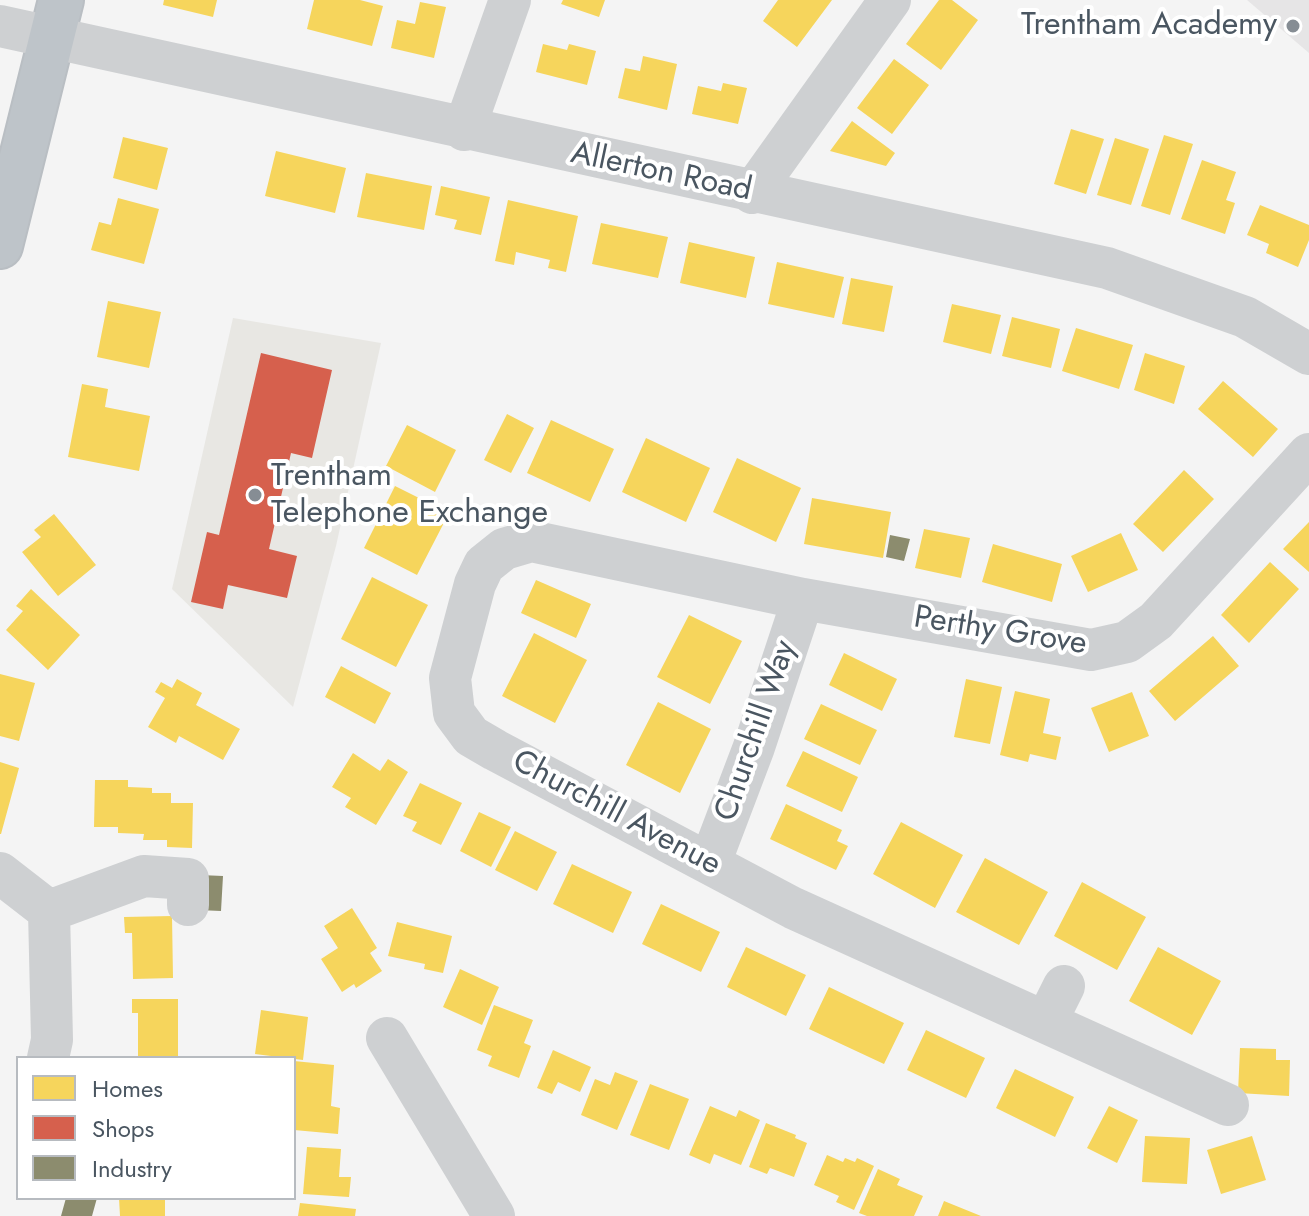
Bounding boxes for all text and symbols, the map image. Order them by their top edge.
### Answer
place label: Trentham Academy [1021,7,1277,45]
marker: Trentham Academy [1284,17,1302,35]
street label: Allerton Road [567,135,755,211]
place label: Trentham Telephone Exchange [271,458,548,533]
marker: Trentham Telephone Exchange [246,486,264,504]
street label: Perthy Grove [911,599,1089,665]
street label: Churchill Way [708,636,806,826]
street label: Churchill Avenue [505,743,727,885]
legend [16,1056,296,1200]
text: Homes [92,1071,163,1106]
text: Shops [92,1111,154,1146]
text: Industry [92,1151,172,1186]

